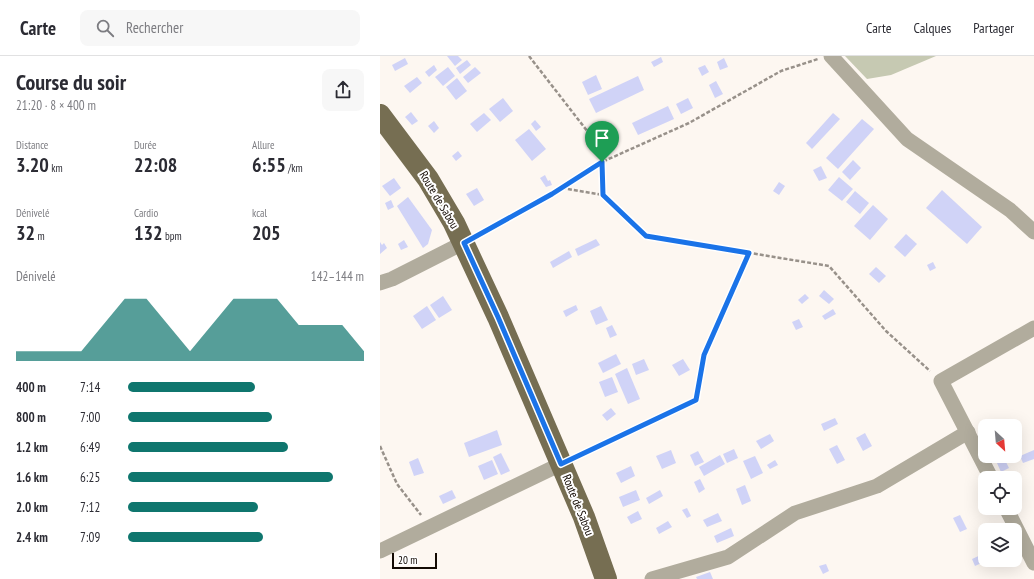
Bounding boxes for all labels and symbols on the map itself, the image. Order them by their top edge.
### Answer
pin [585,121,619,162]
street label: Route de Sabou [416,168,462,231]
north arrow [978,419,1022,463]
street label: Route de Sabou [559,472,598,538]
scale bar [392,551,437,570]

